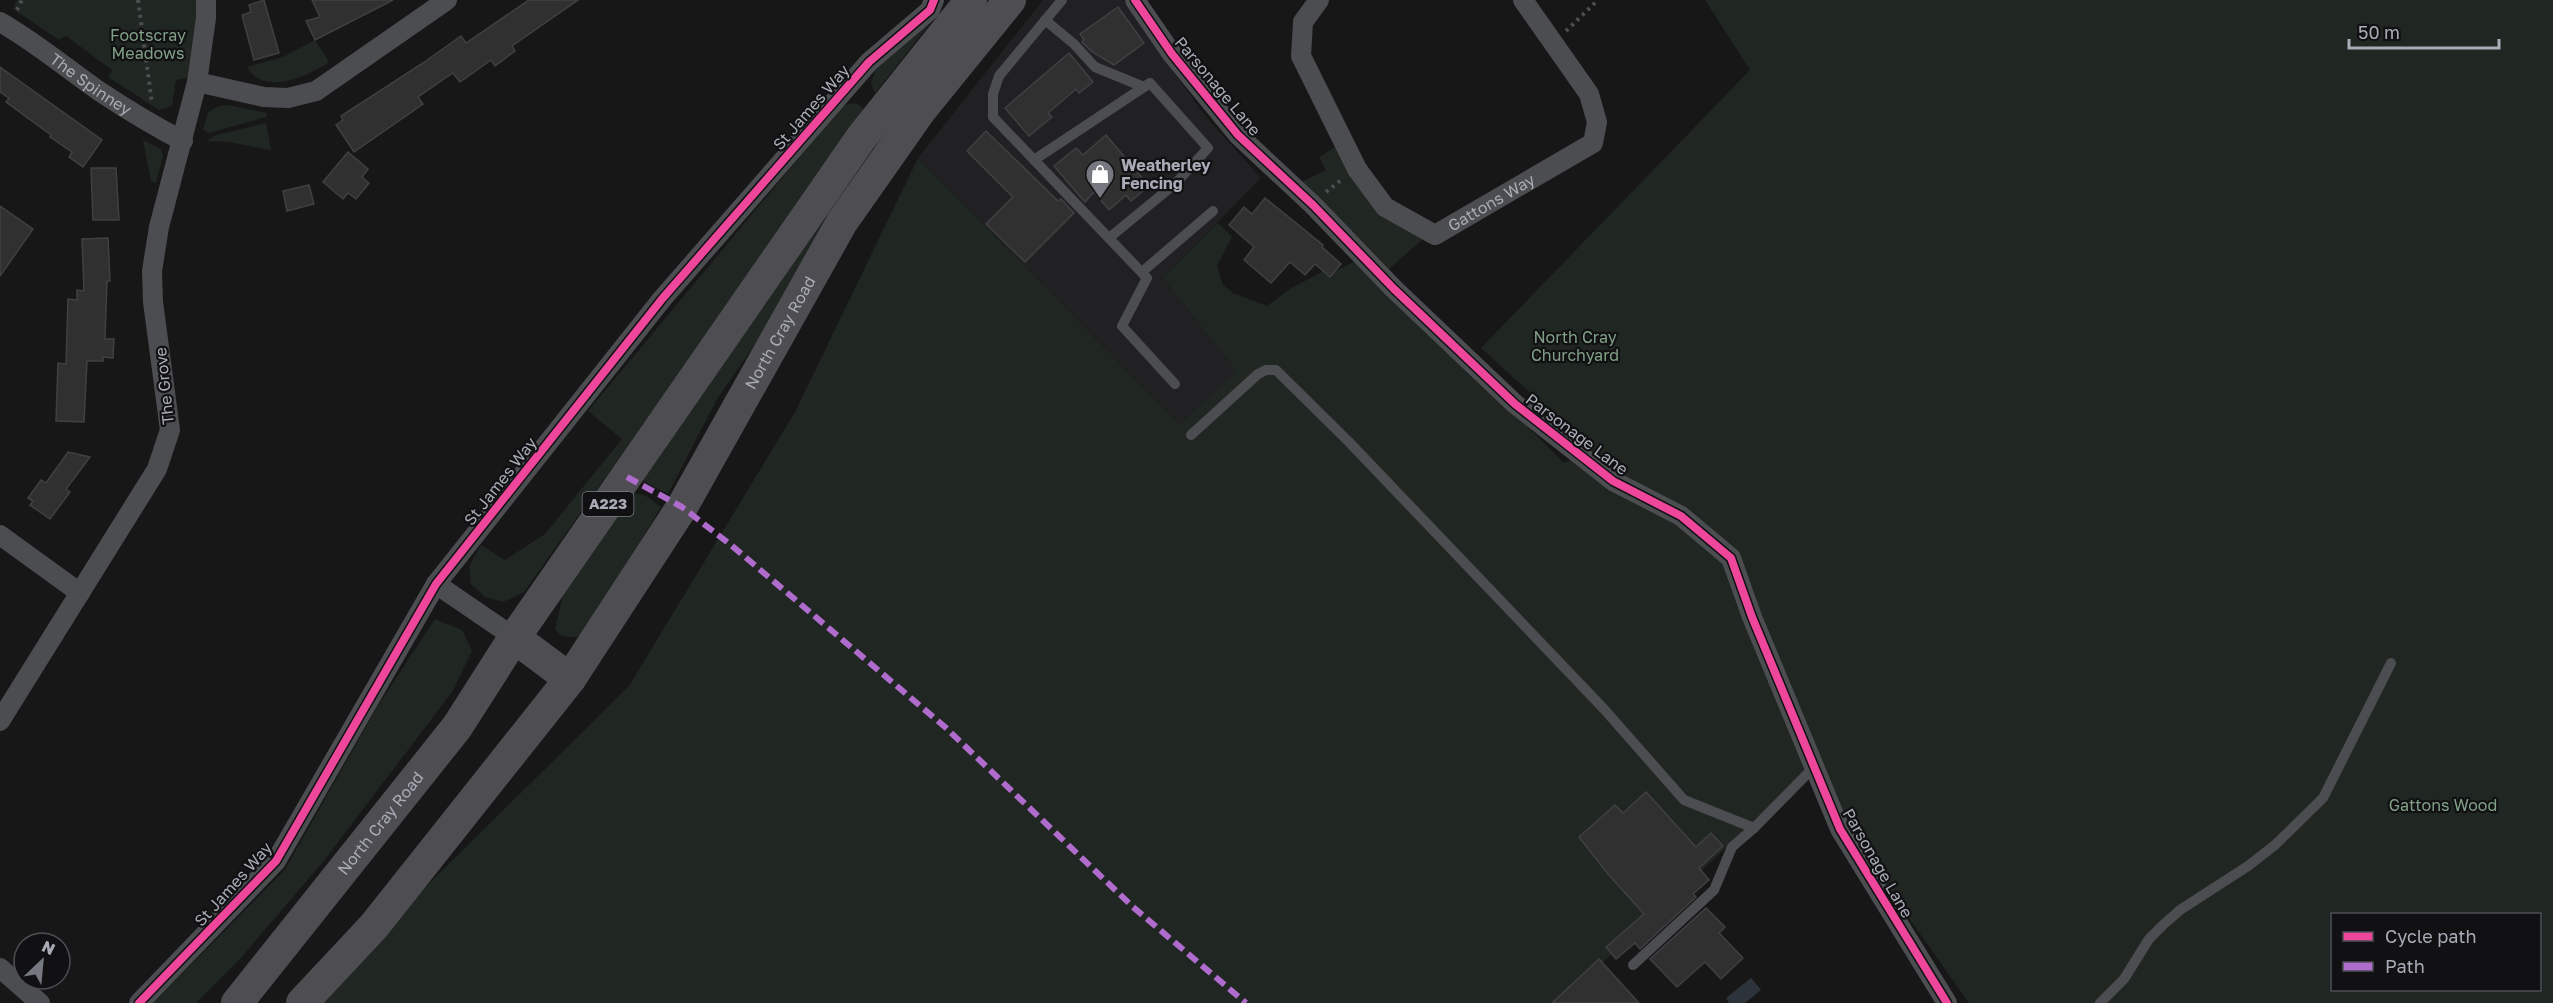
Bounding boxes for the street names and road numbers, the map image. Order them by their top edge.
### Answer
street label: Parsonage Lane [1171,32,1265,140]
street label: The Spinney [46,49,135,119]
street label: St James Way [768,60,854,154]
street label: Gattons Way [1444,169,1538,235]
street label: North Cray Road [740,273,820,393]
street label: The Grove [150,346,178,426]
street label: Parsonage Lane [1522,389,1632,479]
street label: St James Way [459,433,541,529]
road number: A223 [582,492,634,516]
street label: North Cray Road [333,767,428,879]
street label: Parsonage Lane [1839,805,1917,921]
street label: St James Way [190,838,276,930]

